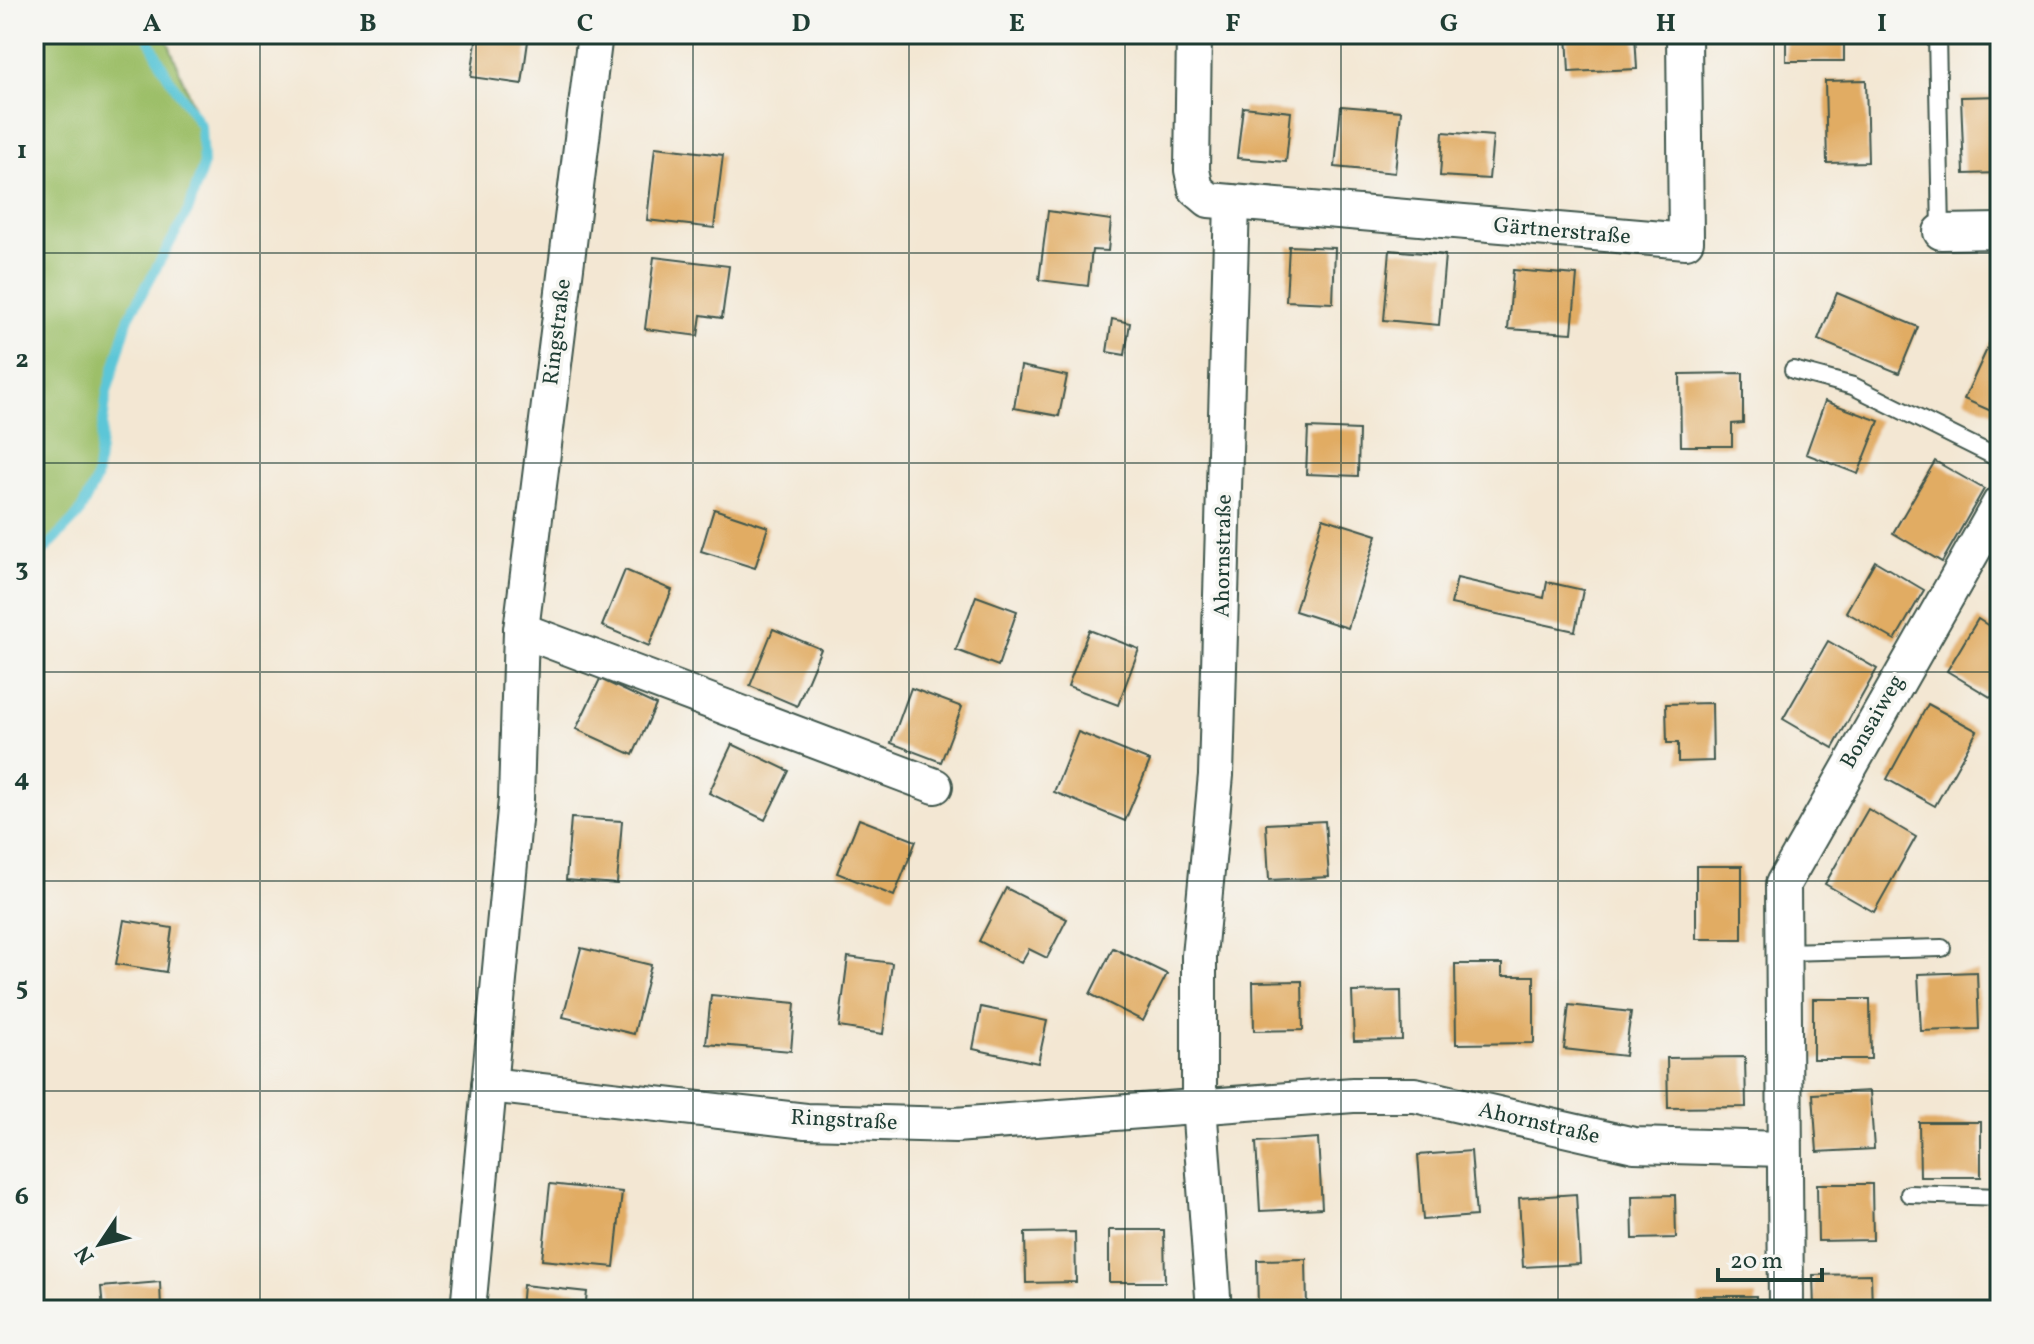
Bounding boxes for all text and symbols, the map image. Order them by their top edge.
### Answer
text: A [143,6,162,42]
text: B [359,6,377,42]
text: C [577,6,593,42]
text: D [791,6,811,42]
text: E [1009,6,1025,42]
text: F [1225,6,1241,42]
text: G [1440,6,1458,42]
text: H [1656,6,1676,42]
text: I [1877,6,1887,42]
text: 1 [17,133,27,169]
street label: Gärtnerstraße [1492,211,1632,253]
street label: Ringstraße [536,277,580,387]
text: 2 [15,342,29,378]
street label: Ahornstraße [1207,494,1241,618]
text: 3 [15,551,29,587]
street label: Bonsaiweg [1834,669,1912,775]
text: 4 [14,761,30,797]
text: 5 [16,970,28,1006]
street label: Ahornstraße [1475,1095,1603,1153]
street label: Ringstraße [790,1103,898,1139]
text: 6 [15,1179,29,1215]
north arrow [60,1204,140,1284]
scale bar [1718,1232,1822,1282]
text: N [68,1239,103,1269]
text: 20 m [1730,1245,1783,1279]

